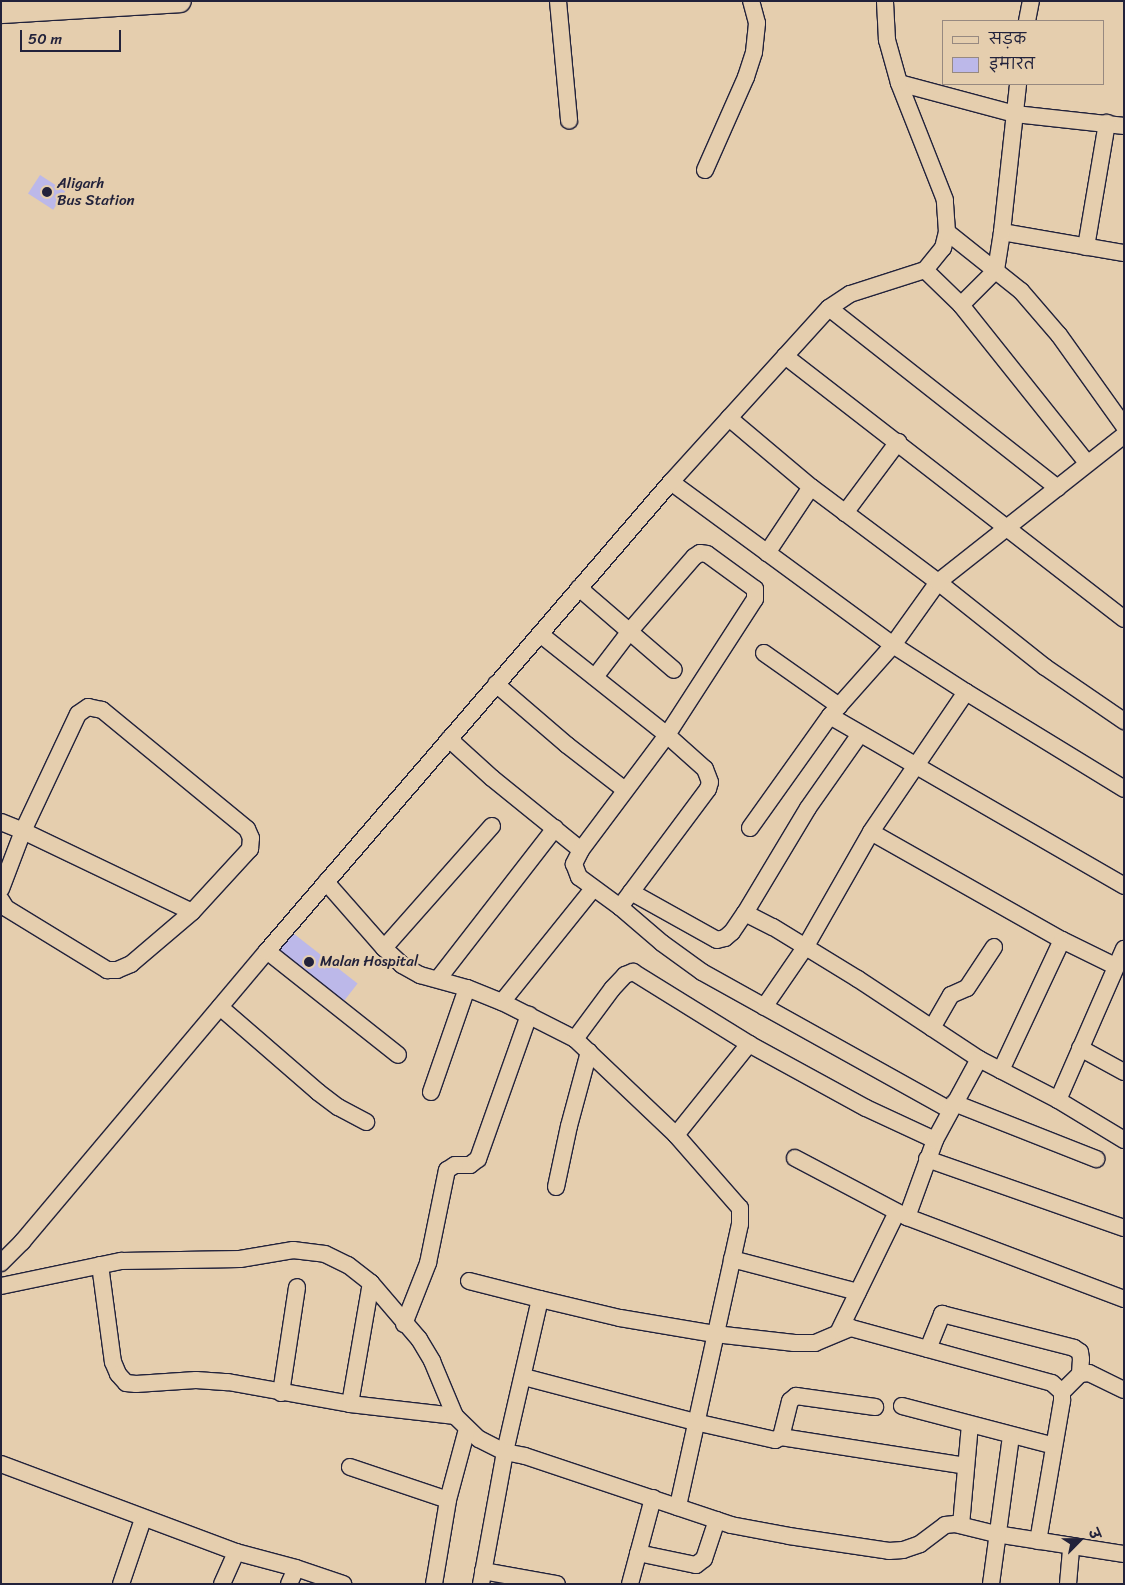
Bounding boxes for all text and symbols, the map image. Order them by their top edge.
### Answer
scale bar [22,20,124,52]
legend [942,20,1105,85]
text: 50 m [28,26,62,52]
text: सड़क [989,26,1026,52]
text: इमारत [989,51,1035,77]
place label: Aligarh Bus Station [57,174,135,209]
marker: Aligarh Bus Station [41,186,53,198]
place label: Malan Hospital [320,953,419,971]
marker: Malan Hospital [302,955,316,969]
north arrow [1055,1515,1105,1565]
text: उ [1081,1525,1108,1543]

